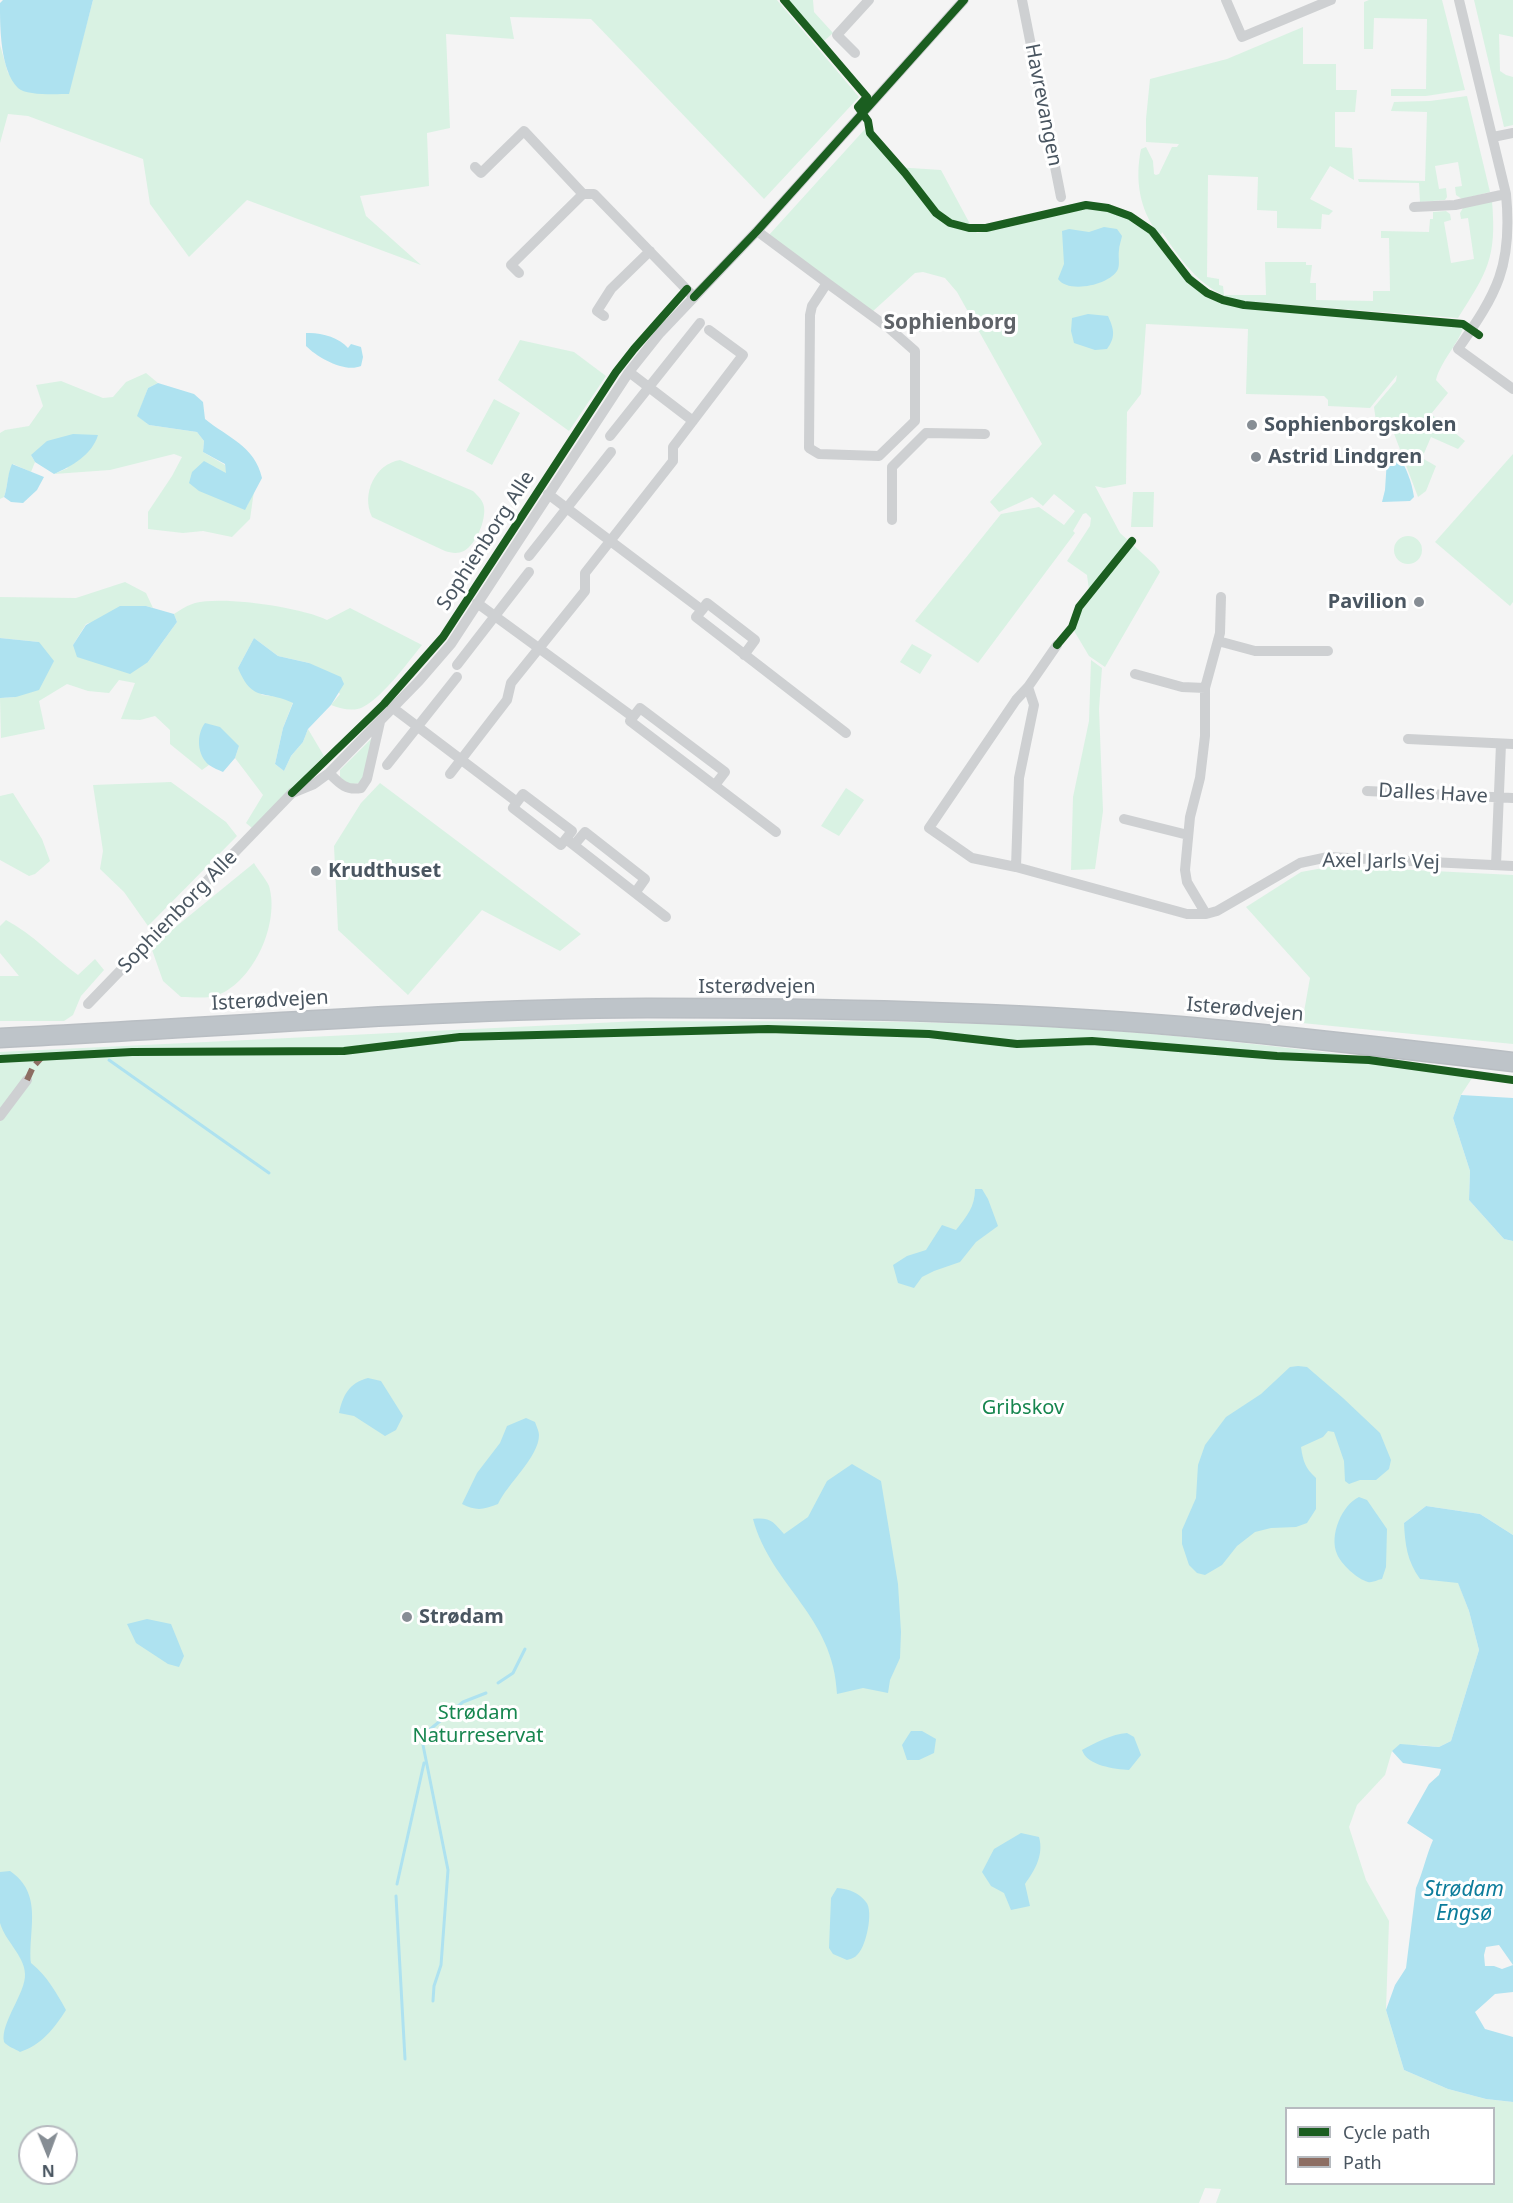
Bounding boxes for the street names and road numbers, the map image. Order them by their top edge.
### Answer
street label: Havrevangen [1019,42,1067,168]
street label: Sophienborg Alle [432,467,540,615]
street label: Dalles Have [1378,779,1488,809]
street label: Sophienborg Alle [113,846,243,978]
street label: Axel Jarls Vej [1322,849,1440,875]
street label: Isterødvejen [698,975,816,999]
street label: Isterødvejen [211,986,329,1016]
street label: Isterødvejen [1185,993,1305,1027]

